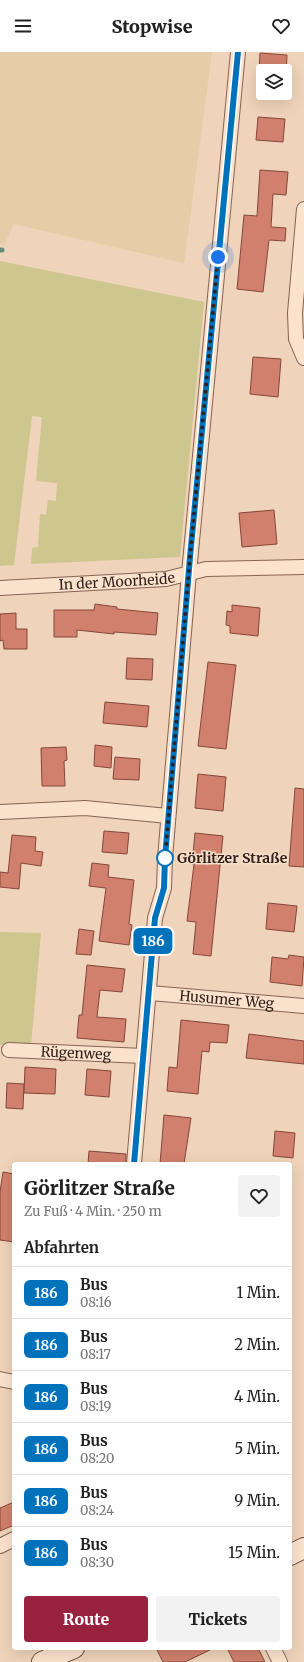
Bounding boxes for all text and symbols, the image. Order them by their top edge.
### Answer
icon: menu [12,15,34,37]
text: Stopwise [111,15,193,38]
icon: heart [270,15,292,37]
map controls [256,64,292,100]
button: layers [256,64,292,100]
your location [208,247,228,267]
street label: In der Moorheide [58,568,177,594]
marker: Görlitzer Straße [156,849,174,867]
place label: Görlitzer Straße [177,849,288,867]
line badge: 186 [130,928,176,954]
text: 186 [141,932,165,950]
street label: Husumer Weg [179,987,275,1012]
street label: Rügenweg [40,1042,112,1064]
button: heart [238,1175,280,1217]
text: Görlitzer Straße [24,1176,175,1200]
text: Zu Fuß · 4 Min. · 250 m [24,1203,162,1220]
text: Abfahrten [24,1238,99,1257]
text: Bus [80,1275,108,1294]
text: 1 Min. [236,1283,280,1302]
text: 186 [34,1284,58,1302]
text: 08:16 [80,1294,112,1311]
text: Bus [80,1327,108,1346]
text: 2 Min. [234,1335,280,1354]
text: 186 [34,1336,58,1354]
text: 08:17 [80,1346,111,1363]
text: Bus [80,1379,108,1398]
text: 4 Min. [234,1387,280,1406]
text: 186 [34,1388,58,1406]
text: 08:19 [80,1398,111,1415]
text: Bus [80,1431,108,1450]
text: 5 Min. [234,1439,280,1458]
text: 186 [34,1440,58,1458]
text: 08:20 [80,1450,115,1467]
text: Bus [80,1483,108,1502]
text: 9 Min. [234,1491,280,1510]
text: 186 [34,1492,58,1510]
text: 08:24 [80,1502,114,1519]
text: Bus [80,1535,108,1554]
text: 15 Min. [228,1543,280,1562]
text: 186 [34,1544,58,1562]
text: 08:30 [80,1554,114,1571]
button: Route [24,1596,148,1642]
button: Tickets [156,1596,280,1642]

